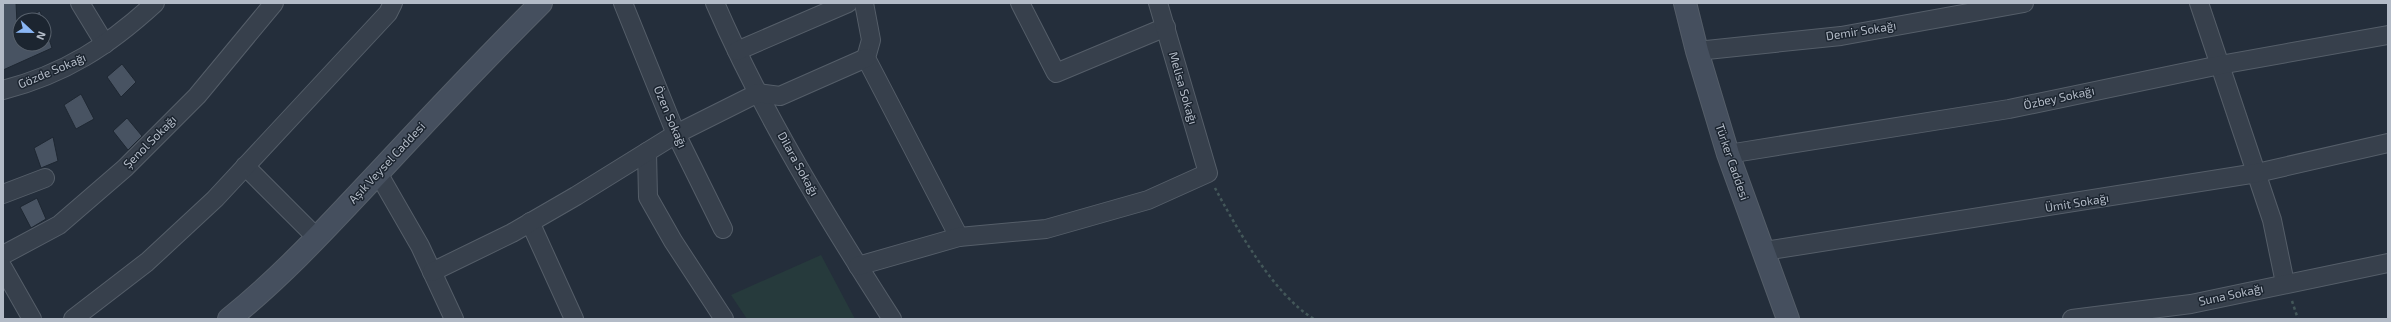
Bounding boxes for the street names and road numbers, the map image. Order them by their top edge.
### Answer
street label: Demir Sokağı [1825,18,1897,42]
street label: Gözde Sokağı [16,49,88,91]
street label: Melisa Sokağı [1167,50,1201,126]
street label: Özen Sokağı [652,83,690,150]
street label: Özbey Sokağı [2022,83,2095,111]
street label: Şenol Sokağı [120,112,180,172]
street label: Aşık Veysel Caddesi [345,119,428,206]
street label: Türker Caddesi [1713,122,1753,202]
street label: Dilara Sokağı [776,129,822,198]
street label: Ümit Sokağı [2044,190,2110,214]
street label: Suna Sokağı [2197,280,2264,308]

